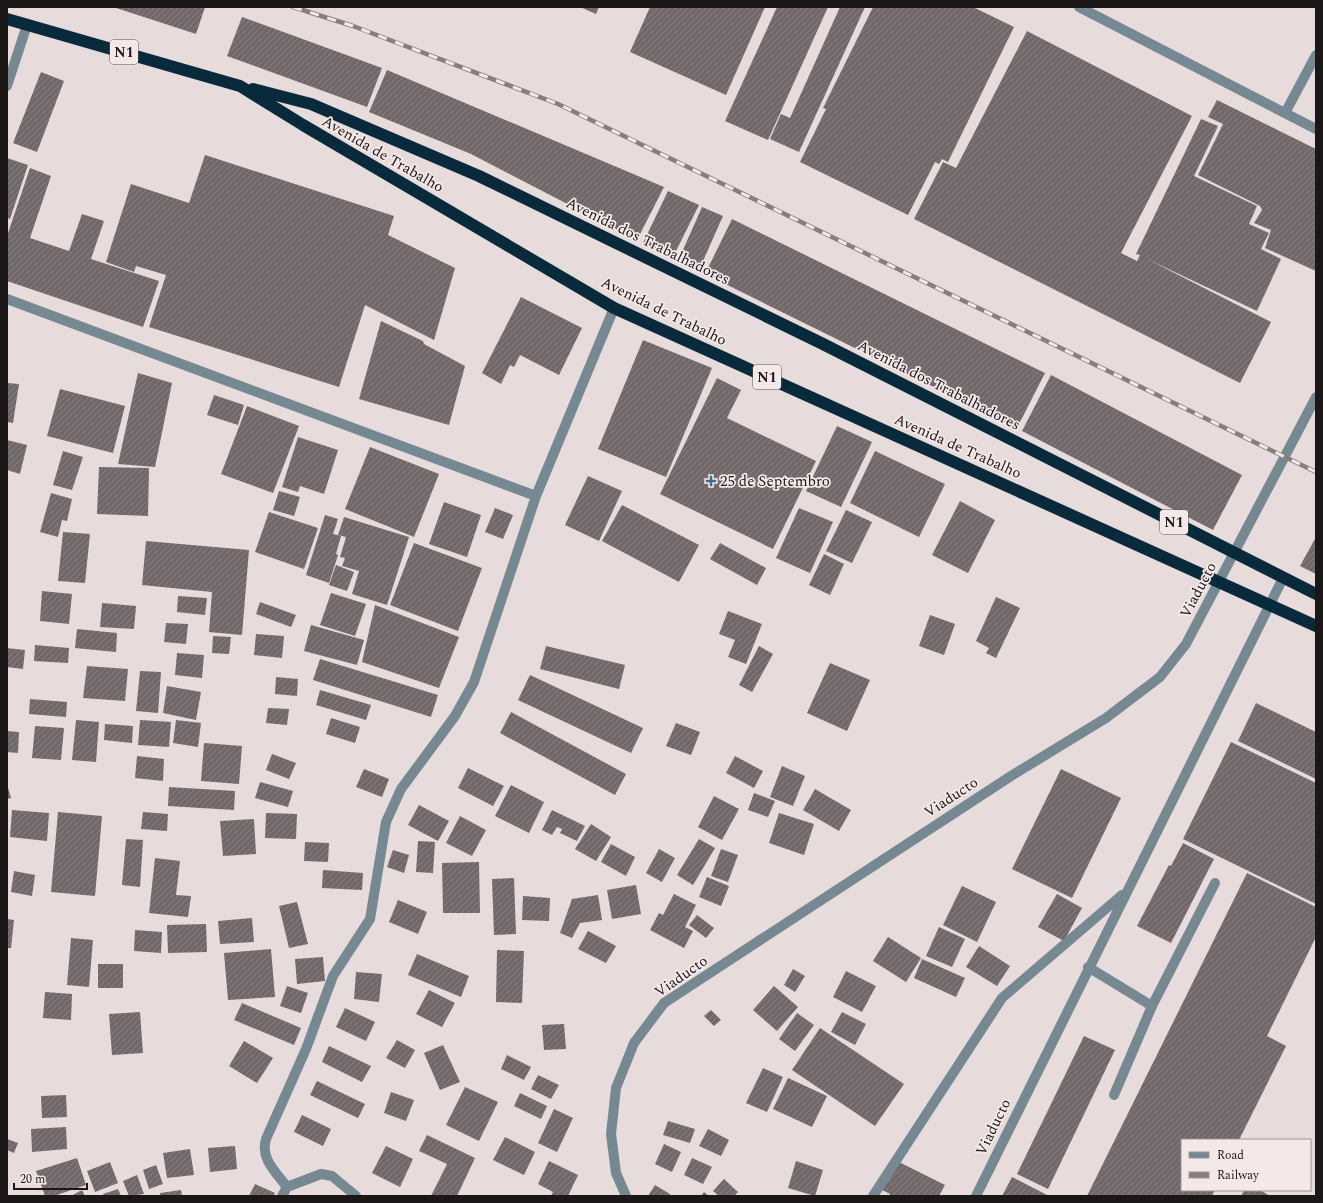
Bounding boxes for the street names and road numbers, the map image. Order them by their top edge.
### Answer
road number: N1 [110,40,138,64]
street label: Avenida de Trabalho [318,110,448,199]
street label: Avenida dos Trabalhadores [562,192,734,291]
street label: Avenida de Trabalho [597,271,731,352]
street label: Avenida dos Trabalhadores [853,334,1024,437]
road number: N1 [753,365,781,389]
street label: Avenida de Trabalho [890,408,1025,485]
road number: N1 [1160,510,1188,534]
street label: Viaducto [1174,558,1223,622]
street label: Viaducto [920,771,983,824]
street label: Viaducto [650,950,713,1003]
street label: Viaducto [970,1095,1017,1159]

